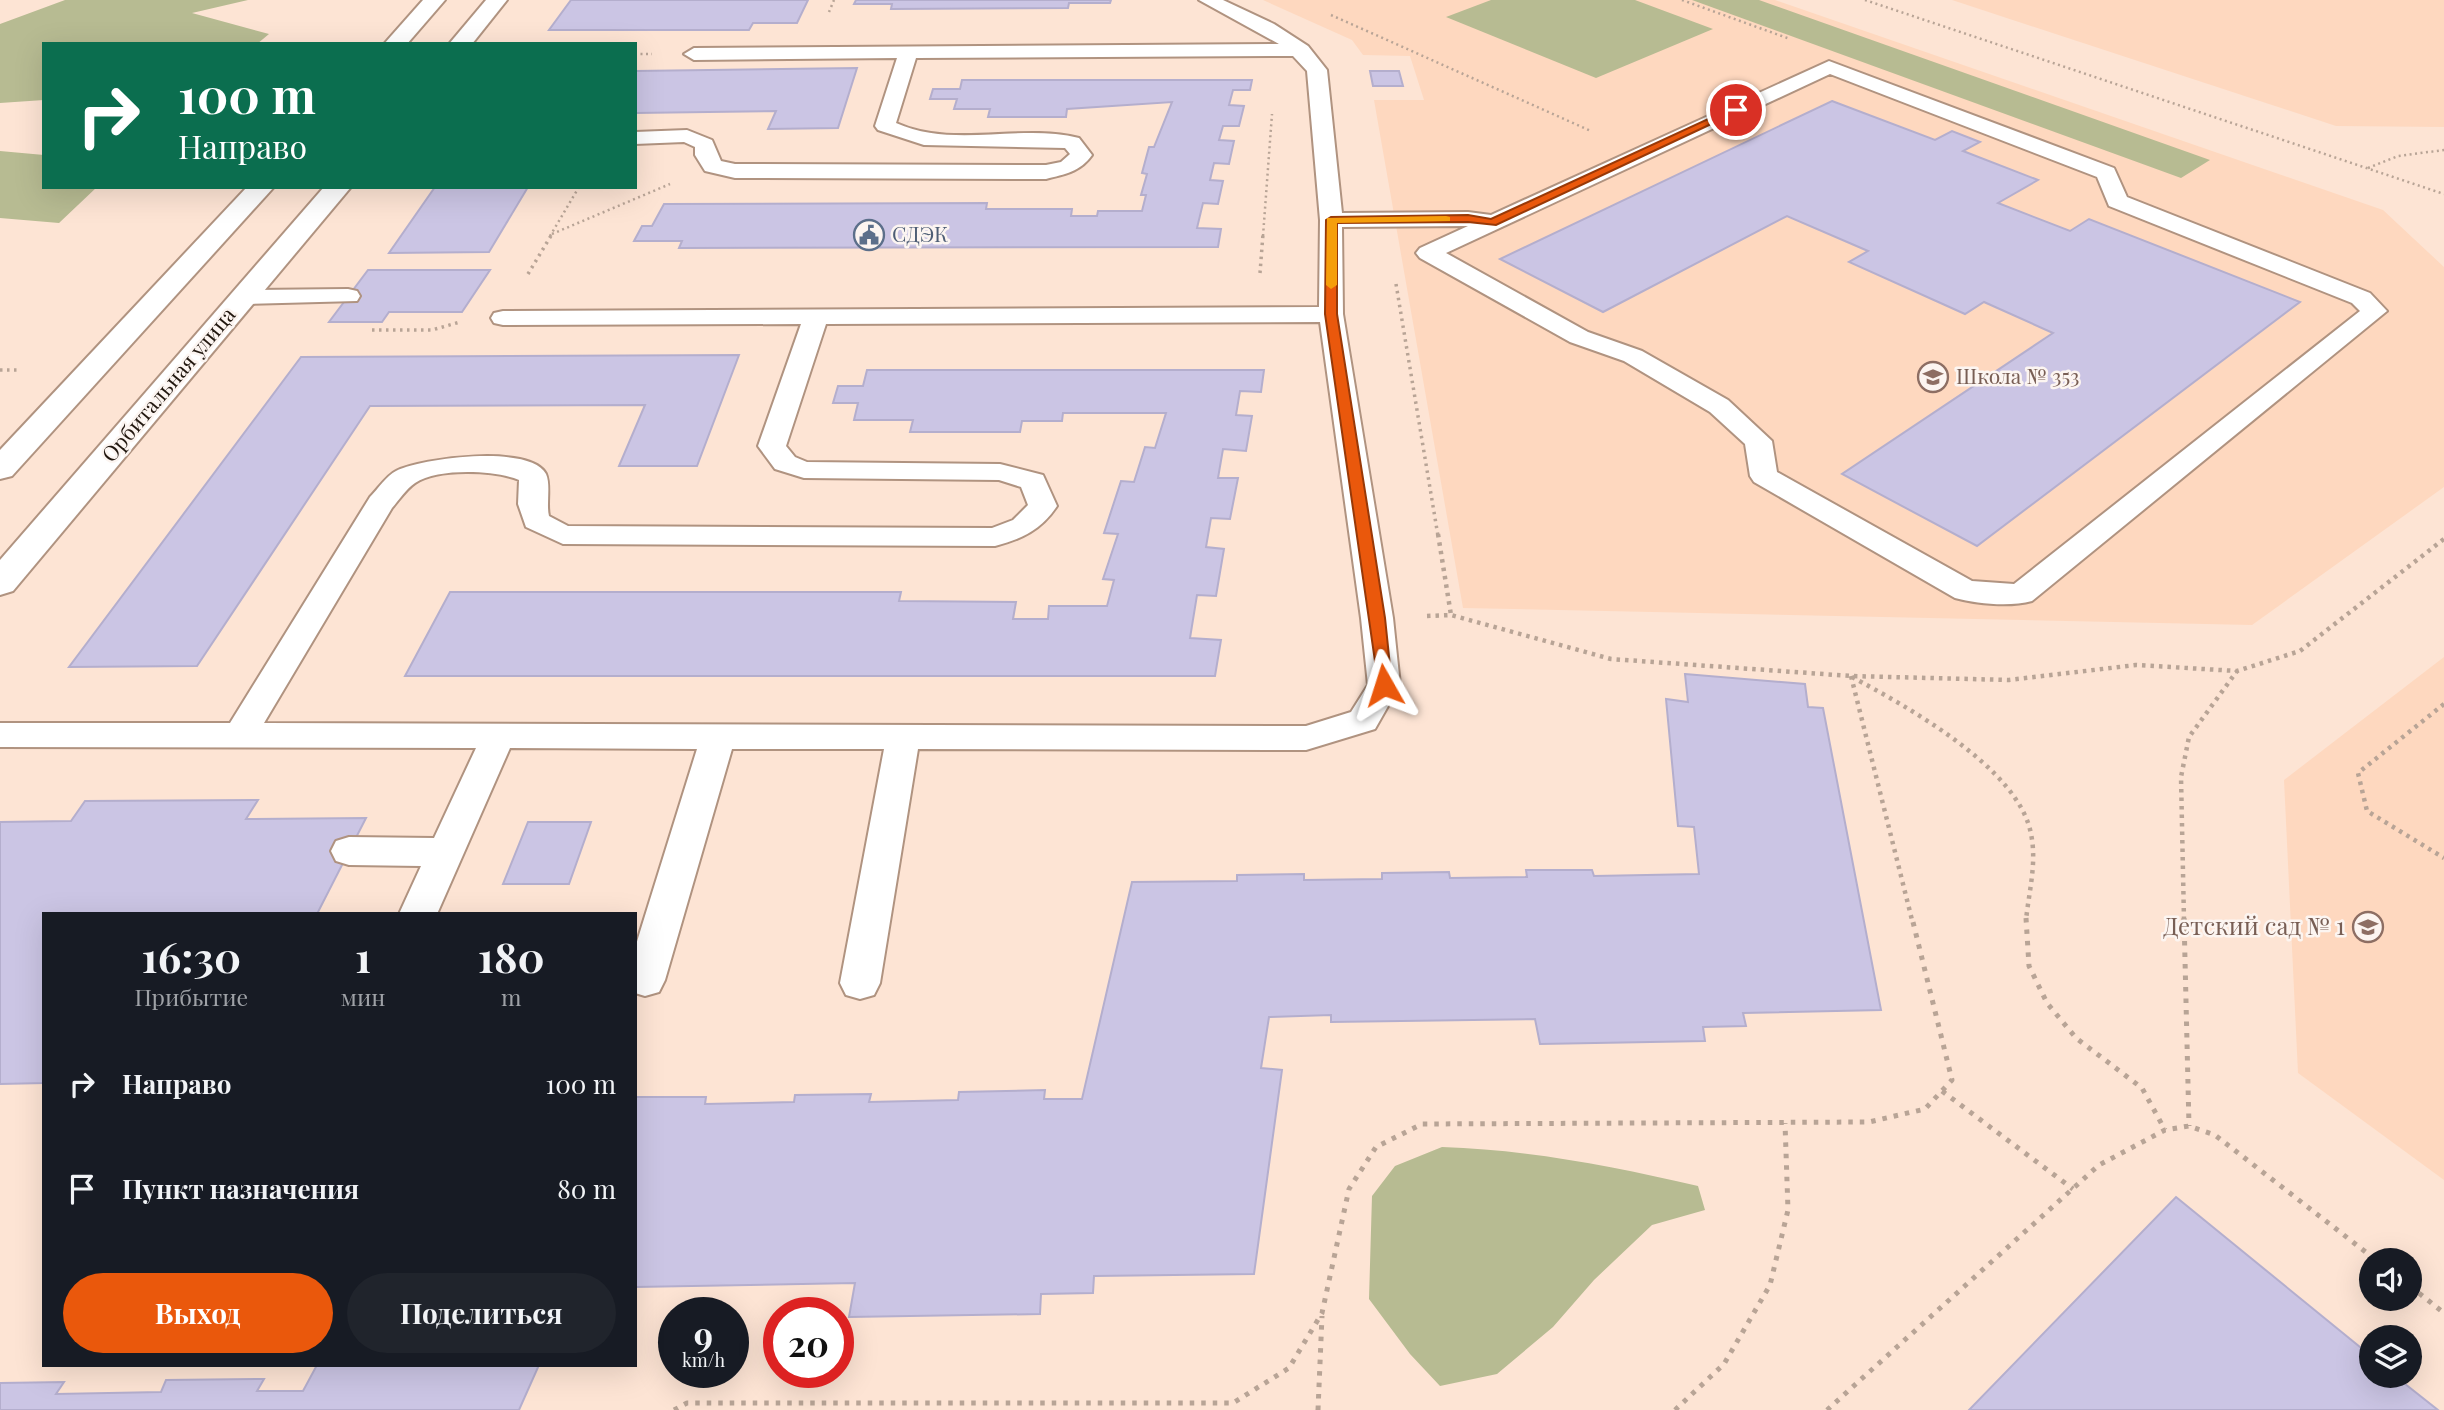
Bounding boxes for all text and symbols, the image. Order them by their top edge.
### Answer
text: 100 m [178,61,316,126]
icon: right [63,70,154,161]
pin [1706,80,1766,140]
icon: arrive [1717,91,1755,129]
text: Направо [178,124,307,167]
public building icon: СДЭК [852,218,886,252]
place label: СДЭК [892,219,948,247]
street label: Орбитальная улица [94,300,241,467]
school or university icon: Школа № 353 [1916,360,1950,394]
place label: Школа № 353 [1956,361,2080,389]
position arrow [1347,648,1421,722]
place label: Детский сад № 1 [2163,909,2345,941]
school or university icon: Детский сад № 1 [2351,910,2385,944]
text: 16:30 [142,928,241,984]
text: 1 [355,928,371,984]
text: 180 [478,928,545,984]
text: Прибытие [134,981,248,1012]
text: мин [341,981,385,1012]
text: m [501,981,521,1012]
icon: right [63,1065,101,1103]
text: Направо [122,1066,231,1101]
text: 100 m [546,1066,616,1101]
icon: arrive [63,1170,101,1208]
text: Пункт назначения [122,1171,359,1206]
text: 80 m [557,1171,616,1206]
map controls [2359,1248,2422,1388]
button: sound [2359,1248,2422,1311]
button: Выход [63,1273,333,1353]
button: Поделиться [347,1273,616,1353]
speed limit sign: 20 [763,1297,854,1388]
text: 9 [694,1310,713,1357]
button: layers [2359,1325,2422,1388]
text: km/h [682,1348,725,1372]

